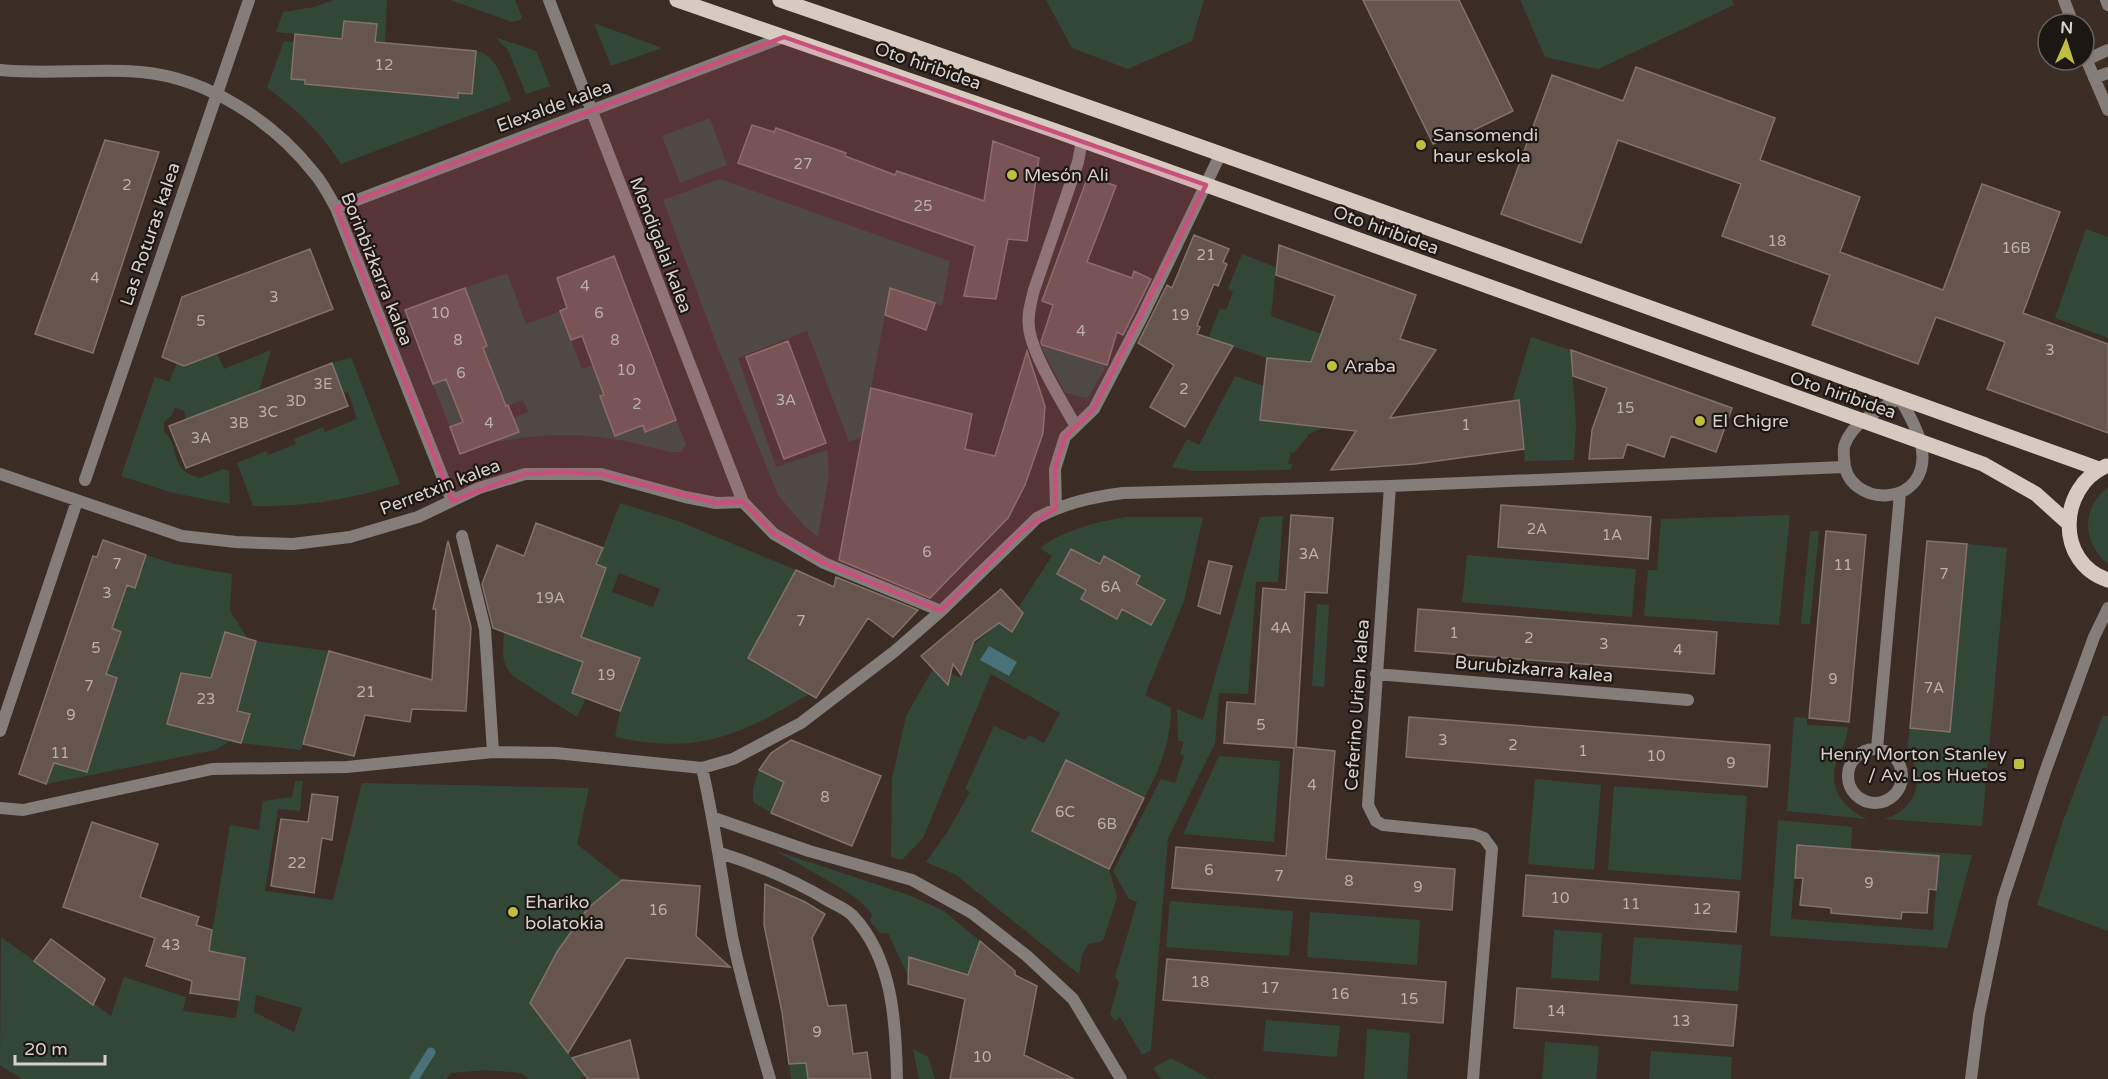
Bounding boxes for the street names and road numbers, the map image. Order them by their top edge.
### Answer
street label: Oto hiribidea [872,37,984,95]
street label: Elexalde kalea [493,75,615,137]
street label: Las Roturas kalea [115,159,185,309]
street label: Mendigalai kalea [625,174,697,316]
street label: Borinbizkarra kalea [336,189,418,349]
street label: Oto hiribidea [1330,201,1442,259]
street label: Oto hiribidea [1787,366,1899,424]
street label: Perretxin kalea [377,454,503,520]
street label: Ceferino Urien kalea [1340,618,1374,792]
street label: Burubizkarra kalea [1454,651,1614,687]

